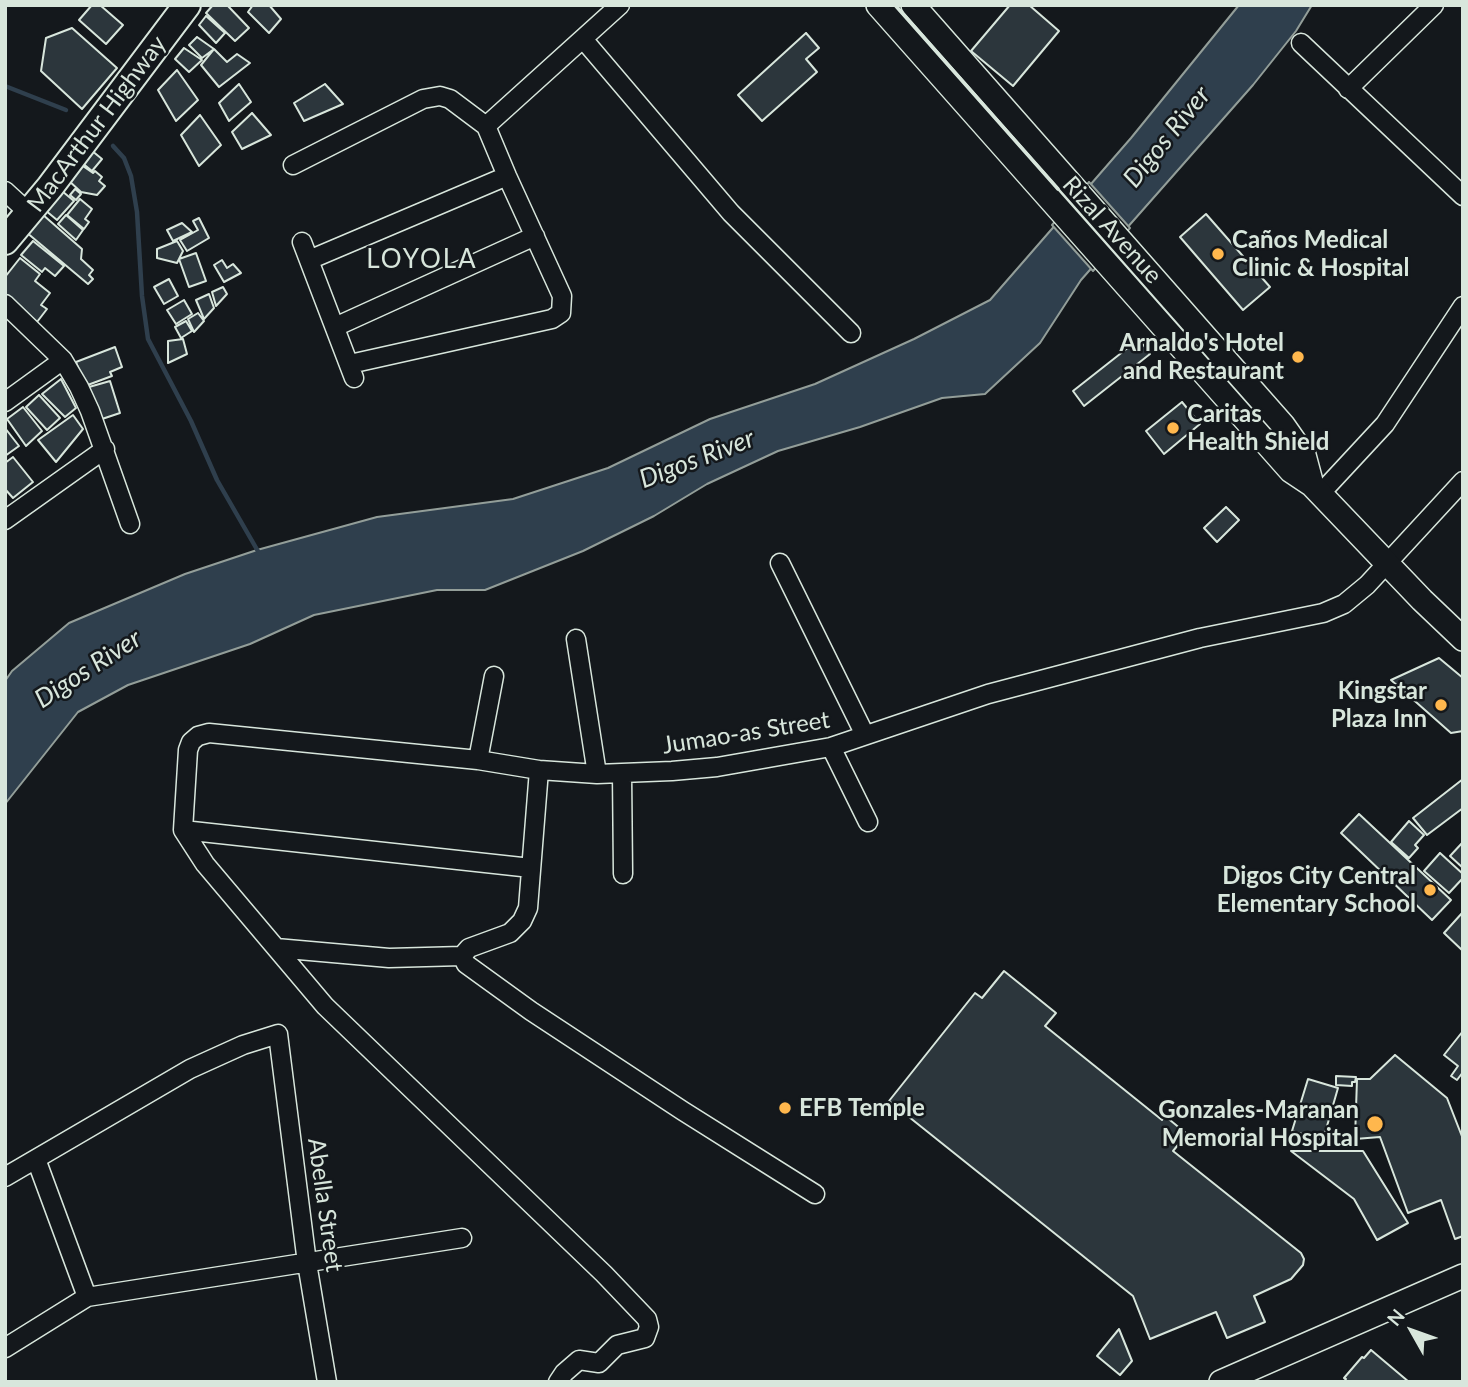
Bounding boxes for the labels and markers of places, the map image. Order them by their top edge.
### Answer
place label: Caños Medical Clinic & Hospital [1232,226,1409,282]
marker: Caños Medical Clinic & Hospital [1210,246,1226,262]
place label: Arnaldo's Hotel and Restaurant [1119,329,1284,385]
marker: Arnaldo's Hotel and Restaurant [1290,349,1306,365]
place label: Caritas Health Shield [1187,400,1329,456]
marker: Caritas Health Shield [1165,420,1181,436]
place label: Kingstar Plaza Inn [1331,677,1427,733]
marker: Kingstar Plaza Inn [1433,697,1449,713]
place label: Digos City Central Elementary School [1217,862,1416,918]
marker: Digos City Central Elementary School [1422,882,1438,898]
place label: EFB Temple [799,1094,925,1122]
place label: Gonzales-Maranan Memorial Hospital [1158,1096,1359,1152]
marker: EFB Temple [777,1100,793,1116]
marker: Gonzales-Maranan Memorial Hospital [1365,1114,1385,1134]

